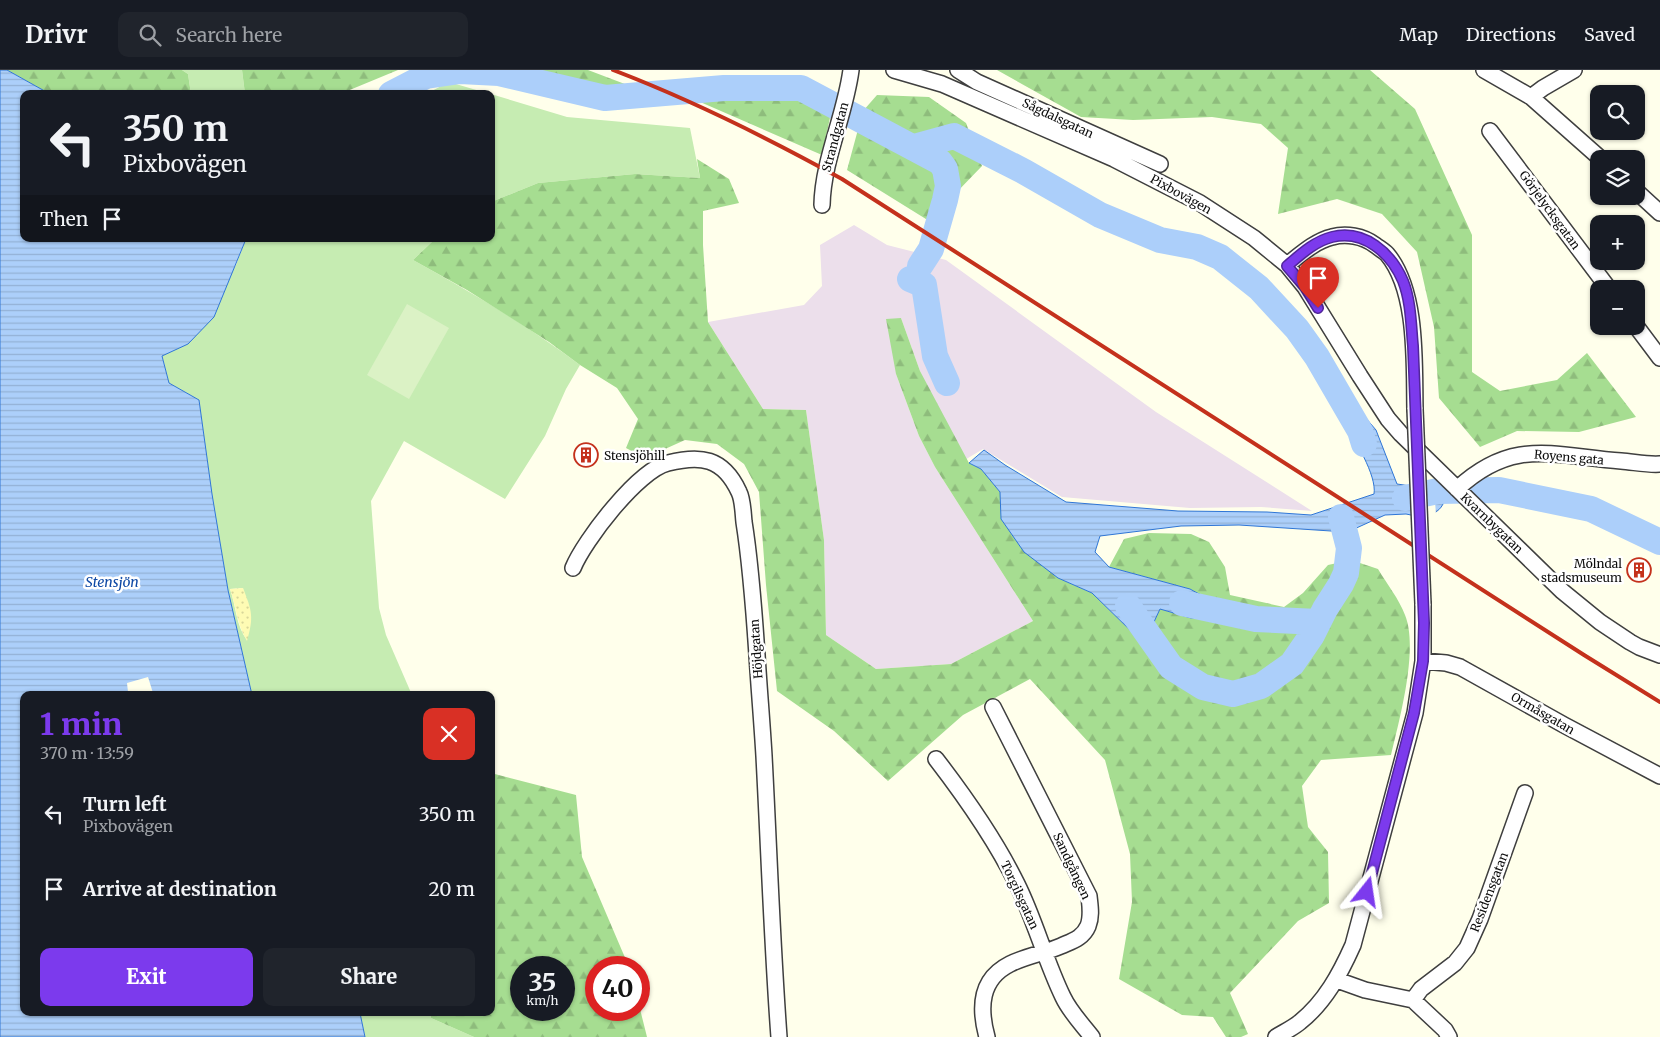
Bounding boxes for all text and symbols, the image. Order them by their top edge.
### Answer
search box [118,12,468,57]
text: Drivr [25,19,88,50]
icon: search [136,21,164,49]
text: Search here [176,23,282,47]
text: Map [1400,23,1438,46]
text: Directions [1466,23,1556,46]
text: Saved [1584,23,1635,46]
map controls [1590,85,1645,335]
button: search [1590,85,1645,140]
street label: Sågdalsgatan [1020,95,1096,141]
street label: Strandgatan [819,101,851,173]
text: 350 m [123,107,228,151]
icon: left [40,110,105,175]
text: Pixbovägen [123,150,247,178]
button: layers [1590,150,1645,205]
street label: Görjelycksgatan [1516,168,1584,252]
street label: Pixbovägen [1148,171,1214,217]
icon: arrive [98,205,126,233]
text: Then [40,207,88,231]
button: + [1590,215,1645,270]
pin [1297,257,1339,308]
icon: arrive [1304,264,1332,292]
button: − [1590,280,1645,335]
building icon: Stensjöhill [573,442,599,468]
street label: Royens gata [1534,446,1605,468]
place label: Stensjöhill [604,448,666,463]
street label: Kvarnbygatan [1458,489,1526,557]
place label: Mölndal stadsmuseum [1541,556,1622,585]
building icon: Mölndal stadsmuseum [1626,557,1652,583]
water label: Stensjön [85,573,139,591]
street label: Höjdgatan [746,619,766,679]
street label: Ormåsgatan [1509,689,1578,737]
text: 1 min [40,705,122,743]
button: close [423,708,475,760]
text: 370 m · 13:59 [40,743,134,763]
text: Turn left [83,792,167,816]
icon: left [40,800,68,828]
text: 350 m [419,802,475,826]
text: Pixbovägen [83,816,173,836]
street label: Sandgången [1050,830,1094,902]
street label: Residensgatan [1467,850,1511,934]
street label: Torgilsgatan [998,859,1042,931]
position arrow [1340,865,1392,917]
icon: arrive [40,875,68,903]
text: Arrive at destination [83,877,277,901]
text: 20 m [428,877,475,901]
button: Exit [40,948,253,1006]
button: Share [263,948,475,1006]
speed limit sign: 40 [585,956,650,1021]
text: 35 [529,966,556,998]
text: km/h [527,993,558,1008]

